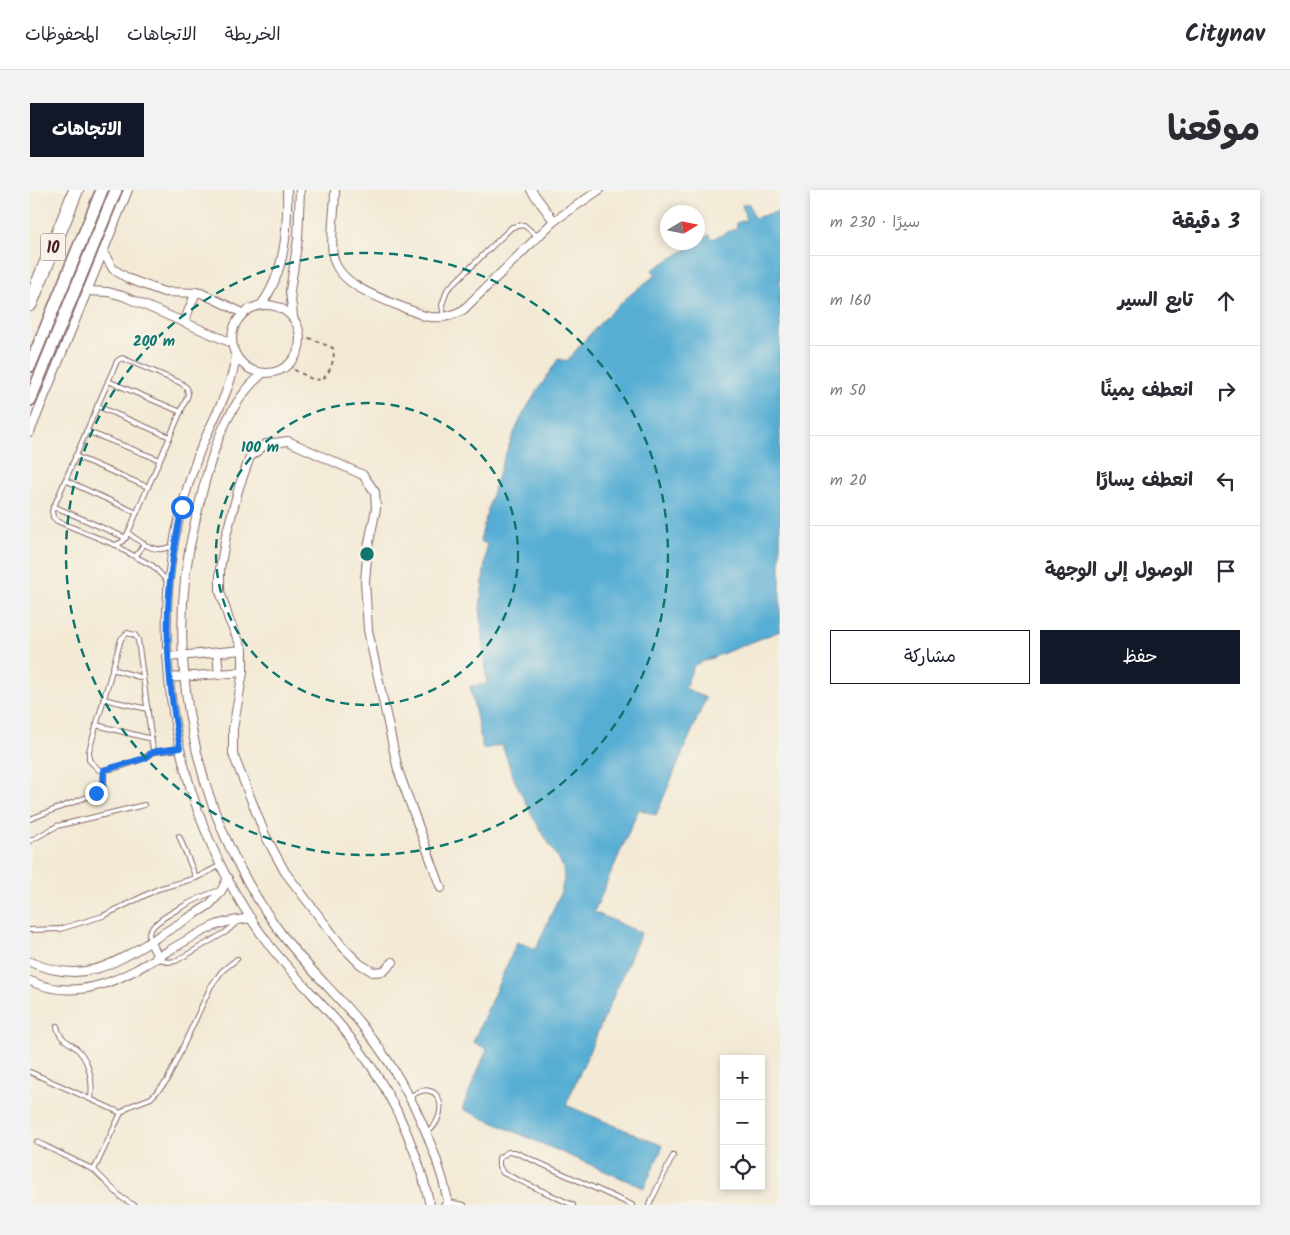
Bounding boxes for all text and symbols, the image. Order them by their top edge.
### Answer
text: Citynav [1185,15,1265,54]
text: المحفوظات [25,21,99,50]
text: الاتجاهات [127,21,197,50]
text: الخريطة [225,21,281,50]
button: الاتجاهات [30,103,144,157]
text: موقعنا [1167,103,1260,159]
north arrow [660,205,705,250]
text: 3 دقيقة [1172,206,1240,239]
text: سيرًا · 230 m [830,210,920,235]
road number: 10 [40,234,66,260]
text: تابع السير [1118,286,1193,316]
icon: ahead [1212,287,1240,315]
text: 160 m [830,288,871,313]
text: 200 m [133,330,175,354]
text: انعطف يمينًا [1101,376,1193,406]
icon: right [1212,377,1240,405]
text: 50 m [830,378,866,403]
text: 100 m [241,436,279,460]
text: انعطف يسارًا [1096,466,1193,496]
icon: left [1212,467,1240,495]
text: 20 m [830,468,866,493]
route start [171,496,194,519]
centre of rings [358,545,376,563]
text: الوصول إلى الوجهة [1045,556,1193,586]
icon: arrive [1212,557,1240,585]
button: مشاركة [830,630,1030,684]
button: حفظ [1040,630,1240,684]
route end [85,782,108,805]
map controls [720,1055,765,1190]
button: + [720,1055,765,1100]
button: − [720,1100,765,1145]
button: locate [720,1145,765,1190]

